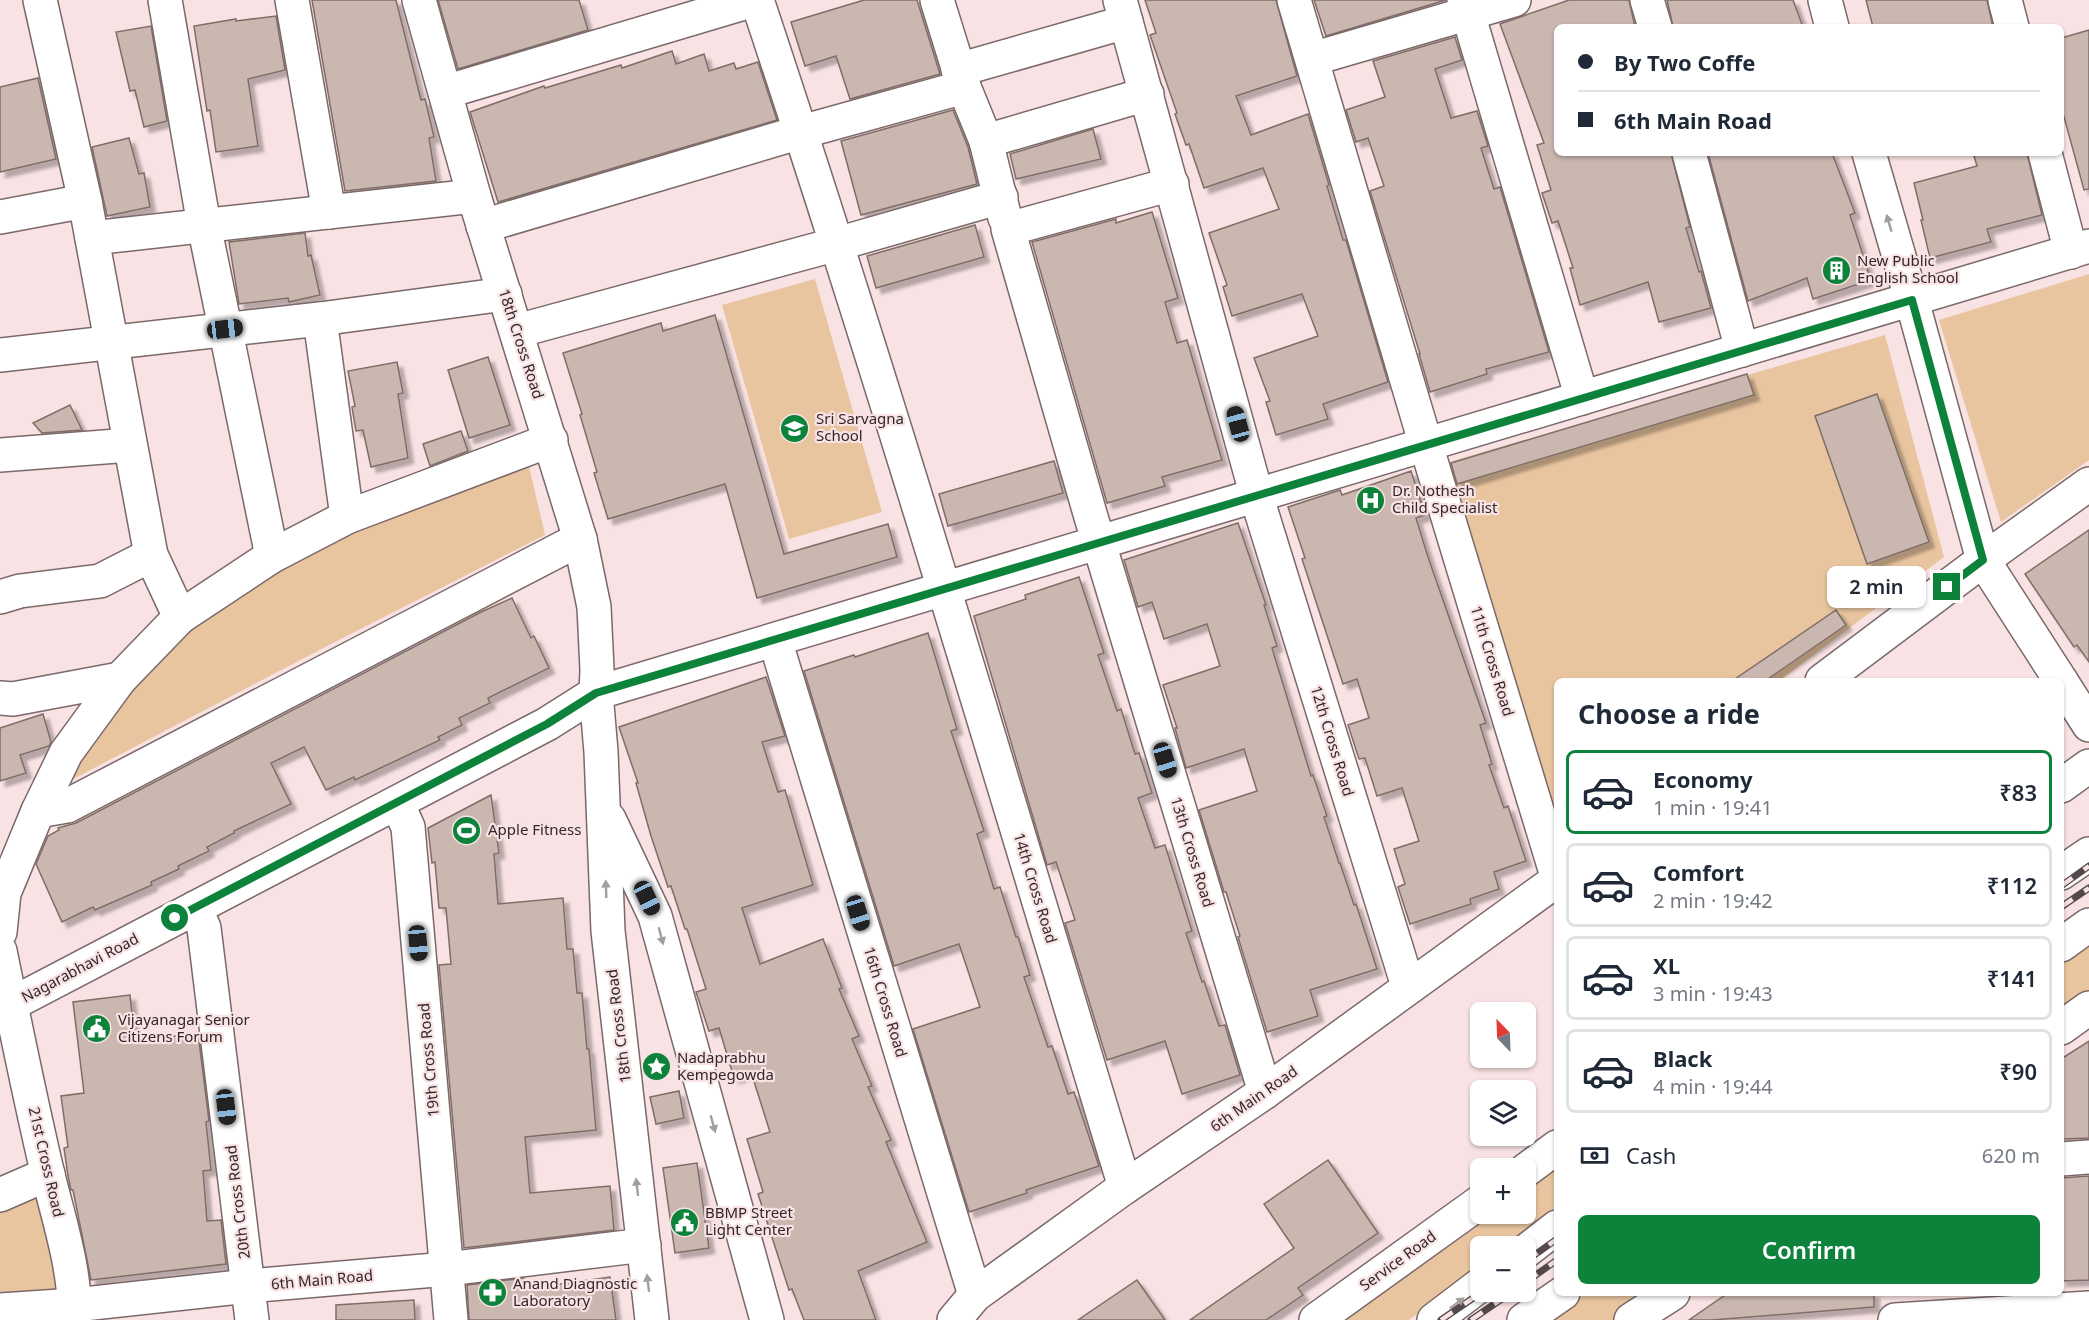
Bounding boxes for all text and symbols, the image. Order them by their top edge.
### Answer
text: By Two Coffe [1614,47,1755,77]
text: 6th Main Road [1614,105,1772,135]
one-way arrow [1884,214,1894,232]
place label: New Public English School [1857,250,1959,287]
building icon: New Public English School [1820,254,1852,286]
street label: 18th Cross Road [495,286,549,401]
car [206,318,244,340]
car [1225,404,1251,444]
place label: Sri Sarvagna School [816,408,904,445]
school or university icon: Sri Sarvagna School [779,412,811,444]
place label: Dr. Nothesh Child Specialist [1392,480,1498,517]
hospital icon: Dr. Nothesh Child Specialist [1355,484,1387,516]
callout: 2 min [1827,566,1926,608]
text: 2 min [1849,573,1904,600]
route end [1933,573,1960,600]
street label: 11th Cross Road [1467,603,1519,718]
street label: 12th Cross Road [1307,683,1359,798]
text: Choose a ride [1578,695,1760,732]
car [1151,740,1179,780]
text: Economy [1653,764,1752,794]
icon: car [1581,765,1635,819]
text: ₹83 [1999,777,2037,807]
street label: 13th Cross Road [1167,794,1219,909]
text: 1 min · 19:41 [1653,794,1773,821]
sports icon: Apple Fitness [451,814,483,846]
place label: Apple Fitness [488,819,581,839]
street label: 14th Cross Road [1010,830,1062,945]
text: Comfort [1653,857,1744,887]
icon: car [1581,858,1635,912]
text: ₹112 [1987,870,2037,900]
car [631,878,663,918]
one-way arrow [601,880,611,899]
text: 2 min · 19:42 [1653,887,1773,914]
car [844,893,872,933]
route start [161,904,188,931]
car [407,924,429,962]
one-way arrow [657,927,666,945]
street label: Nagarabhavi Road [17,928,142,1006]
street label: 16th Cross Road [860,944,912,1059]
text: XL [1653,950,1680,980]
icon: car [1581,951,1635,1005]
text: ₹141 [1987,963,2037,993]
street label: 18th Cross Road [601,968,635,1084]
text: 3 min · 19:43 [1653,980,1773,1007]
street label: 19th Cross Road [413,1002,443,1118]
north arrow [1470,1002,1536,1068]
map controls [1470,1002,1536,1302]
place label: Vijayanagar Senior Citizens Forum [118,1009,250,1046]
public building icon: Vijayanagar Senior Citizens Forum [81,1013,113,1045]
text: Black [1653,1043,1712,1073]
icon: car [1581,1044,1635,1098]
place label: Nadaprabhu Kempegowda [677,1047,774,1084]
place icon: Nadaprabhu Kempegowda [640,1051,672,1083]
text: ₹90 [1999,1056,2037,1086]
street label: 6th Main Road [1206,1061,1301,1136]
text: 4 min · 19:44 [1653,1073,1773,1100]
button: layers [1470,1080,1536,1146]
car [215,1088,237,1126]
street label: 21st Cross Road [25,1105,69,1219]
one-way arrow [708,1115,718,1133]
icon: cash [1578,1139,1611,1172]
text: Cash [1626,1140,1676,1170]
text: 620 m [1982,1142,2040,1169]
street label: 20th Cross Road [220,1144,254,1260]
button: + [1470,1158,1536,1224]
one-way arrow [632,1178,642,1197]
place label: BBMP Street Light Center [705,1202,794,1239]
public building icon: BBMP Street Light Center [668,1206,700,1238]
button: Confirm [1578,1215,2040,1284]
street label: Service Road [1355,1226,1440,1295]
button: − [1470,1236,1536,1302]
street label: 6th Main Road [270,1265,374,1293]
place label: Anand Diagnostic Laboratory [513,1273,637,1310]
one-way arrow [643,1273,653,1292]
pharmacy icon: Anand Diagnostic Laboratory [476,1277,508,1309]
one-way arrow [1450,1297,1465,1309]

